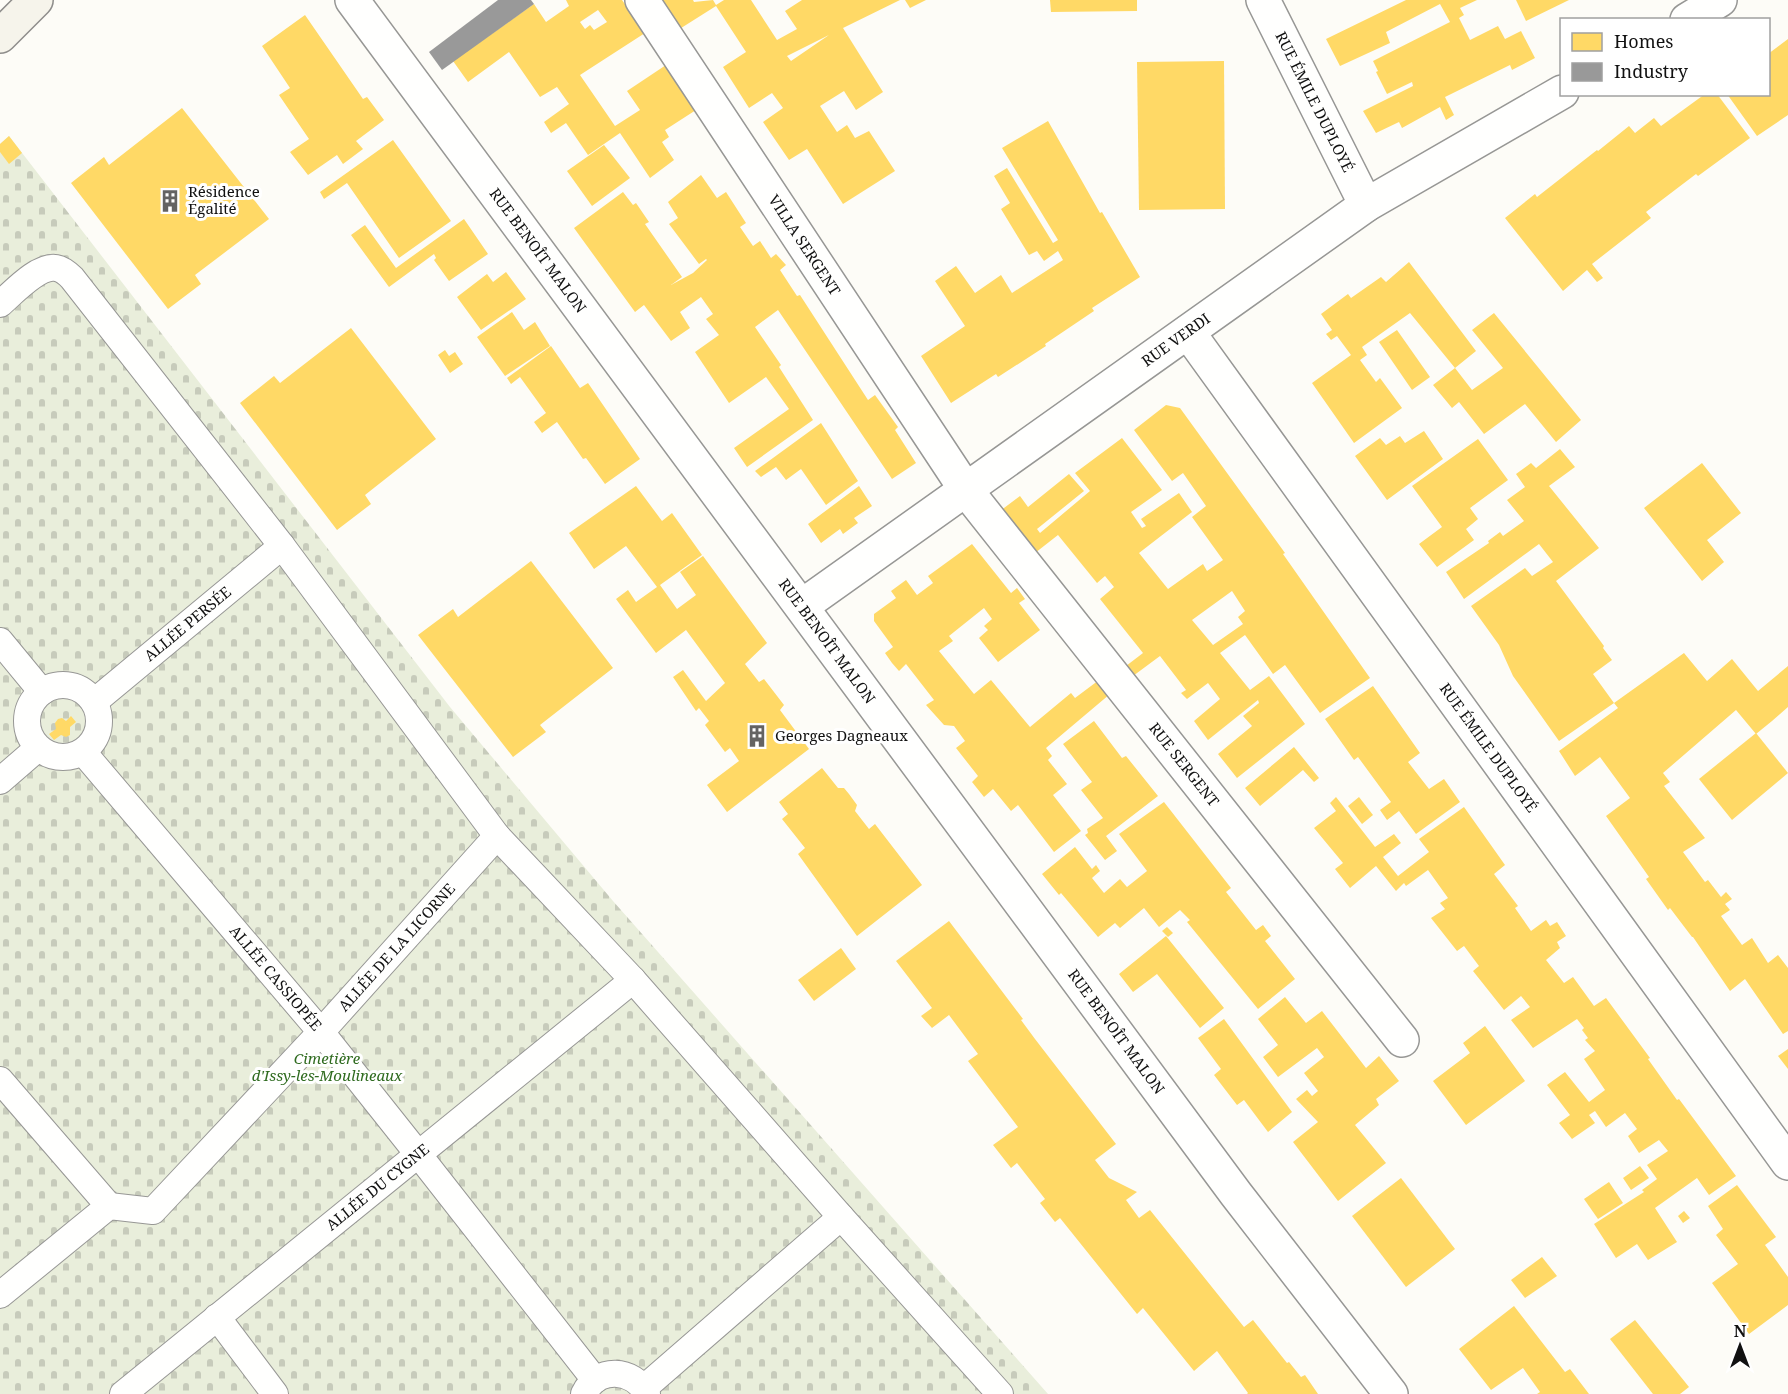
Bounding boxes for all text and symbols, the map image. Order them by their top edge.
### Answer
legend [1560,18,1770,96]
street label: RUE ÉMILE DUPLOYÉ [1271,28,1359,175]
text: Homes [1614,29,1673,53]
text: Industry [1614,59,1689,83]
place label: Résidence Égalité [188,181,260,218]
street label: RUE BENOÎT MALON [486,184,592,317]
building icon: Résidence Égalité [157,188,183,214]
street label: VILLA SERGENT [764,191,846,299]
street label: RUE VERDI [1137,308,1214,370]
street label: RUE BENOÎT MALON [775,574,881,708]
street label: ALLÉE PERSÉE [140,581,235,665]
street label: RUE ÉMILE DUPLOYÉ [1436,679,1543,816]
street label: RUE SERGENT [1145,718,1224,810]
building icon: Georges Dagneaux [744,723,770,749]
place label: Georges Dagneaux [775,725,908,745]
street label: ALLÉE DE LA LICORNE [333,879,459,1015]
street label: ALLÉE CASSIOPÉE [226,921,327,1035]
street label: RUE BENOÎT MALON [1064,965,1170,1098]
park label: Cimetière d'Issy-les-Moulineaux [252,1048,403,1085]
street label: ALLÉE DU CYGNE [321,1139,433,1234]
north arrow [1710,1316,1770,1376]
text: N [1734,1320,1747,1342]

